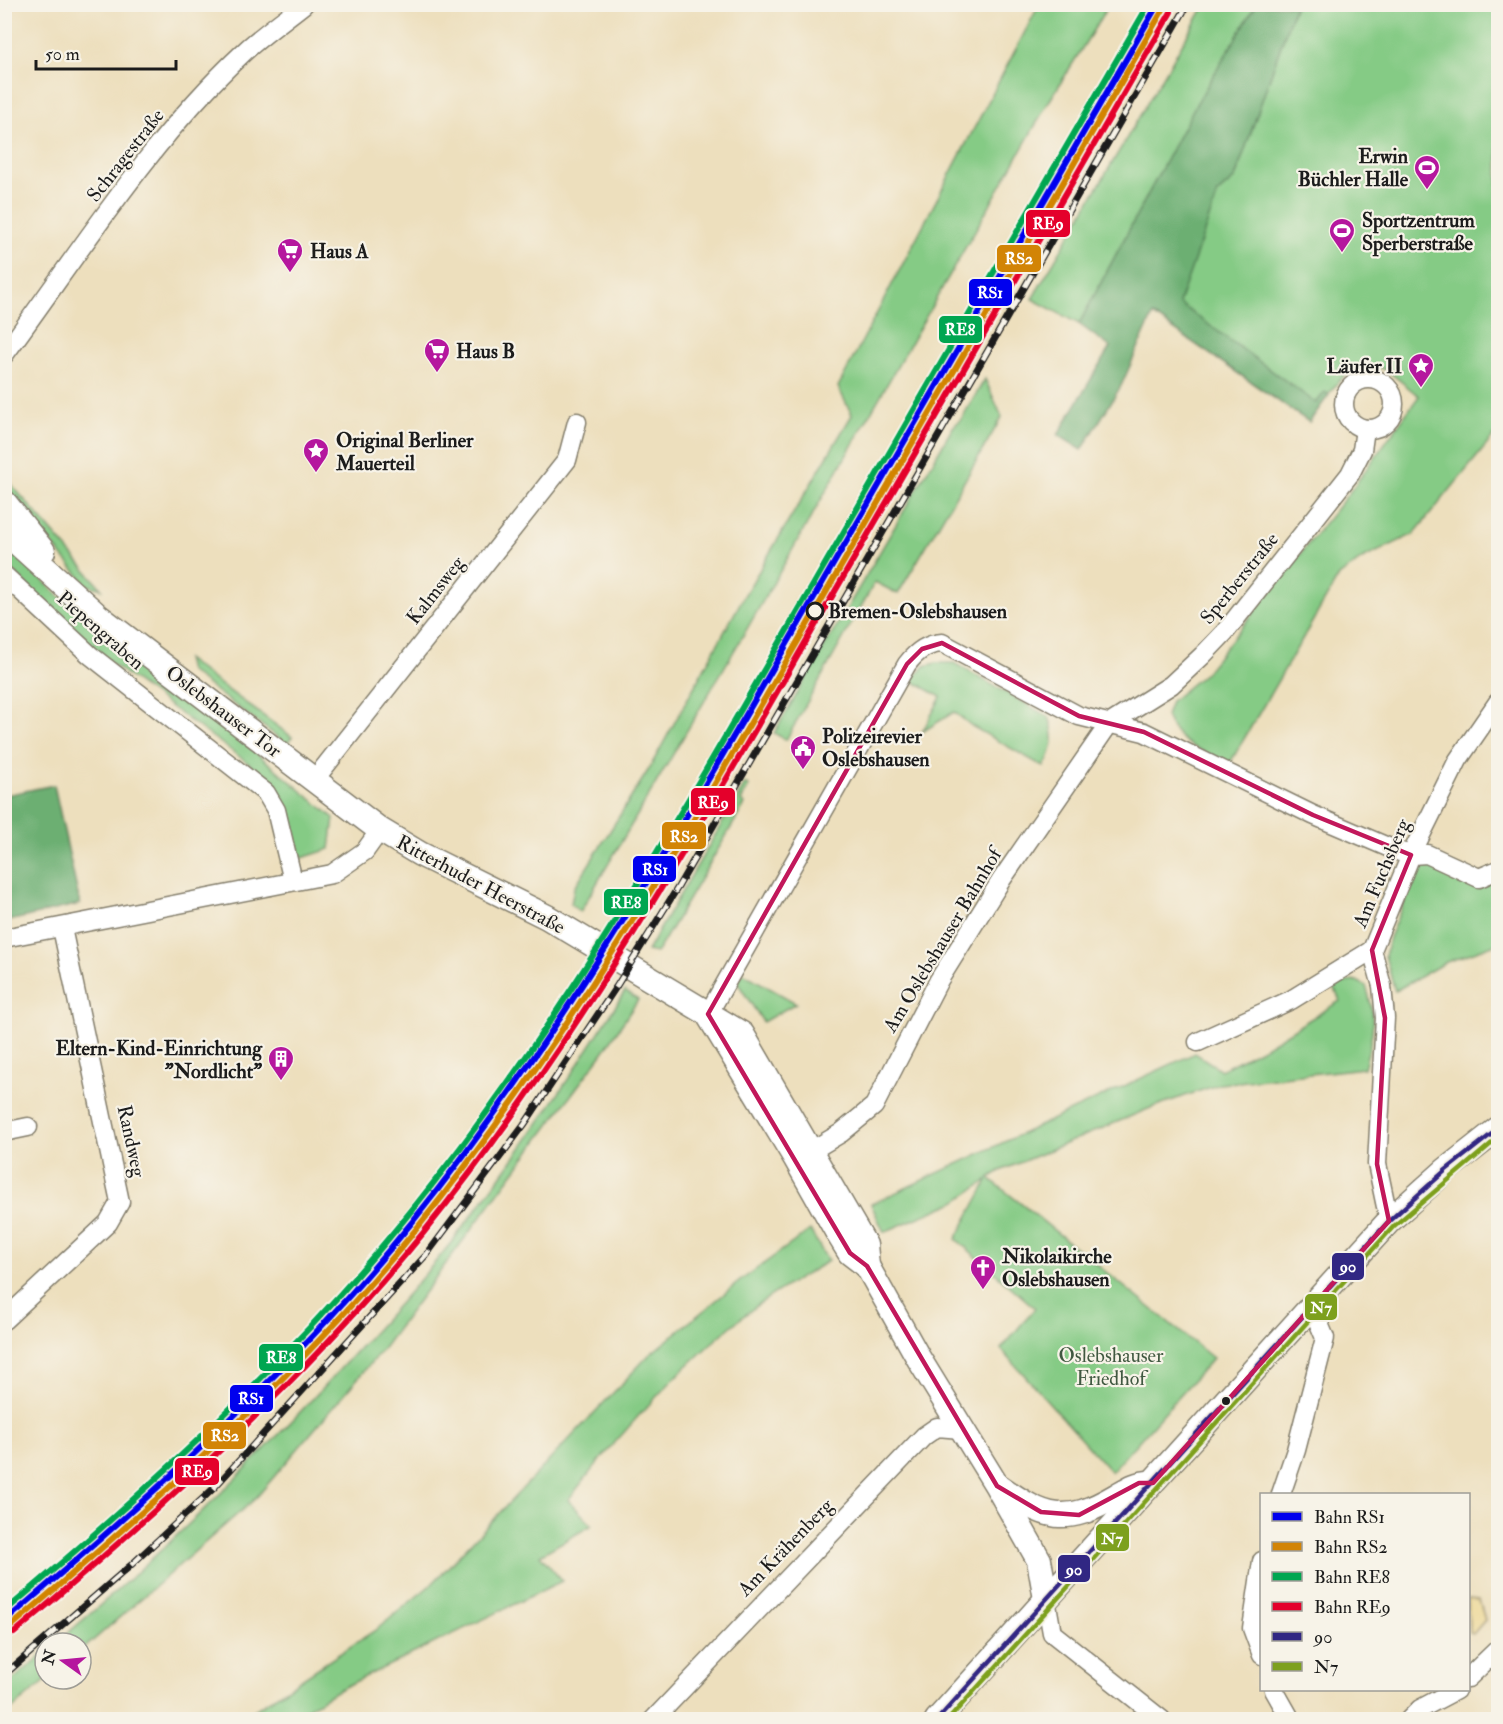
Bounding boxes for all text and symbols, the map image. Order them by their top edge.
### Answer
scale bar [36,33,176,71]
text: 50 m [45,43,80,66]
street label: Schragestraße [81,104,170,207]
place label: Erwin Büchler Halle [1298,144,1409,192]
sports icon: Erwin Büchler Halle [1412,153,1442,191]
place label: Sportzentrum Sperberstraße [1362,208,1475,257]
line badge: RE9 [1025,209,1071,238]
text: RE9 [1032,214,1064,234]
sports icon: Sportzentrum Sperberstraße [1327,216,1357,254]
supermarket icon: Haus A [275,236,305,274]
place label: Haus A [310,239,369,264]
line badge: RS2 [996,244,1042,273]
text: RS2 [1005,249,1033,269]
line badge: RS1 [968,278,1013,307]
text: RS1 [977,283,1003,303]
line badge: RE8 [938,315,983,344]
text: RE8 [945,320,976,340]
supermarket icon: Haus B [422,336,452,374]
place label: Haus B [456,339,515,364]
place icon: Läufer II [1406,351,1436,389]
place label: Läufer II [1326,354,1402,379]
place label: Original Berliner Mauerteil [335,428,474,476]
place icon: Original Berliner Mauerteil [301,436,331,474]
street label: Sperberstraße [1195,527,1285,630]
street label: Kalmsweg [401,550,471,630]
street label: Piepengraben [51,586,150,676]
place label: Bremen-Oslebshausen [828,599,1008,624]
marker: Bremen-Oslebshausen [806,602,824,620]
street label: Oslebshauser Tor [161,660,287,763]
place label: Polizeirevier Oslebshausen [822,724,930,772]
public building icon: Polizeirevier Oslebshausen [788,733,818,771]
line badge: RE9 [690,787,736,816]
text: RE9 [697,793,729,813]
street label: Am Fuchsberg [1347,814,1416,932]
line badge: RS2 [661,821,707,850]
text: RS2 [670,827,698,847]
street label: Ritterhuder Heerstraße [392,829,569,939]
street label: Am Oslebshauser Bahnhof [877,841,1009,1038]
line badge: RS1 [632,855,677,883]
text: RS1 [642,860,668,880]
line badge: RE8 [603,888,649,916]
text: RE8 [611,893,642,913]
place label: Eltern-Kind-Einrichtung "Nordlicht" [56,1036,263,1084]
building icon: Eltern-Kind-Einrichtung "Nordlicht" [266,1044,296,1082]
street label: Randweg [112,1103,152,1181]
place label: Nikolaikirche Oslebshausen [1001,1244,1112,1292]
line badge: 90 [1331,1252,1365,1281]
church icon: Nikolaikirche Oslebshausen [968,1253,998,1291]
text: 90 [1338,1257,1356,1277]
line badge: N7 [1304,1293,1338,1321]
text: N7 [1309,1298,1332,1318]
line badge: RE8 [258,1343,304,1372]
park label: Oslebshauser Friedhof [1059,1343,1164,1391]
text: RE8 [266,1348,297,1368]
line badge: RS1 [229,1384,274,1413]
text: RS1 [238,1389,264,1409]
unlabelled marker [1220,1395,1232,1407]
line badge: RS2 [202,1421,247,1450]
text: RS2 [211,1426,239,1446]
line badge: RE9 [174,1457,220,1486]
text: RE9 [181,1462,213,1482]
street label: Am Krähenberg [732,1492,839,1602]
legend [1260,1493,1470,1691]
text: Bahn RS1 [1314,1506,1385,1529]
line badge: N7 [1095,1523,1130,1552]
text: N7 [1100,1529,1123,1549]
text: Bahn RS2 [1314,1536,1388,1559]
line badge: 90 [1057,1554,1091,1583]
text: 90 [1064,1560,1082,1580]
text: Bahn RE8 [1314,1566,1390,1589]
text: Bahn RE9 [1314,1596,1391,1619]
text: 90 [1312,1626,1332,1649]
north arrow [33,1631,93,1691]
text: N [38,1647,61,1668]
text: N7 [1314,1656,1338,1679]

